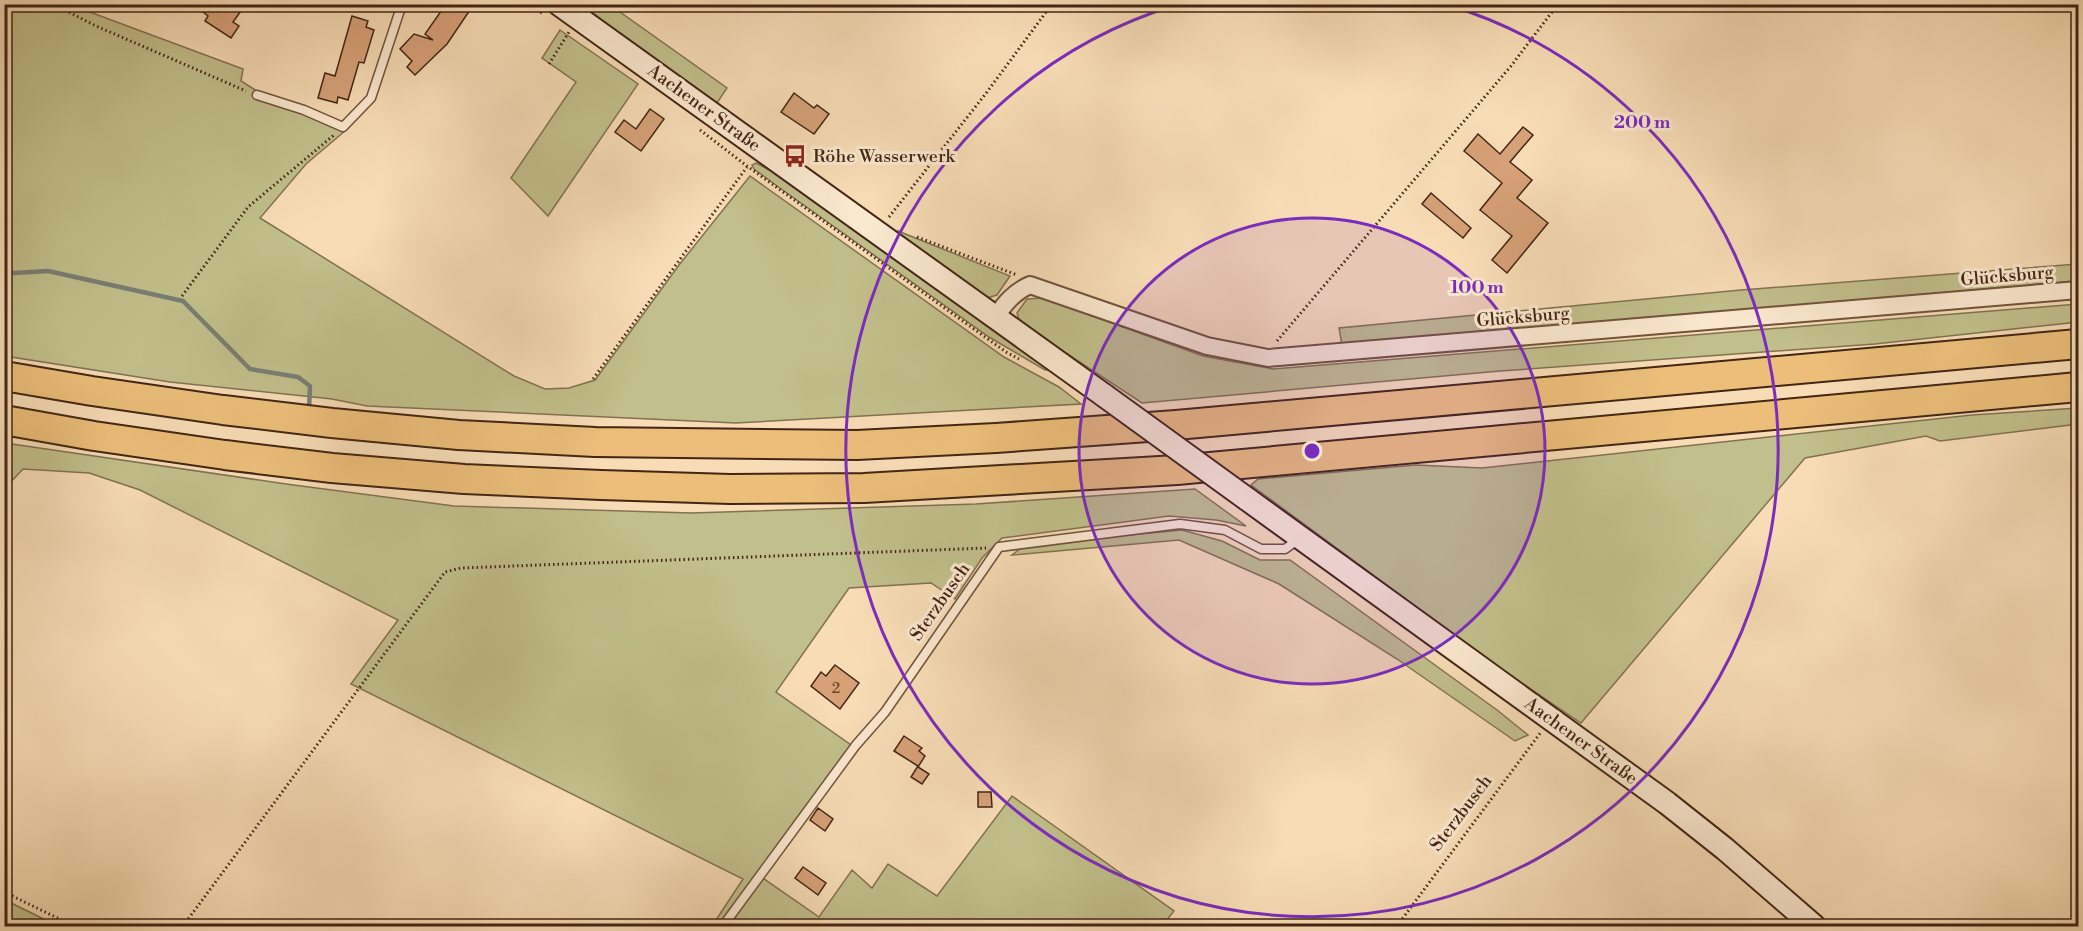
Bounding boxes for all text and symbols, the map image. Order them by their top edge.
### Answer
street label: Aachener Straße [642,59,765,157]
text: 200 m [1614,111,1671,134]
bus stop icon: Röhe Wasserwerk [782,143,808,169]
place label: Röhe Wasserwerk [813,145,956,168]
street label: Glücksburg [1959,260,2055,292]
text: 100 m [1450,276,1504,299]
street label: Glücksburg [1475,301,1571,333]
centre of rings [1302,441,1322,461]
street label: Sterzbusch [905,558,975,646]
house number: 2 [832,679,840,698]
street label: Aachener Straße [1519,692,1642,790]
street label: Sterzbusch [1425,770,1497,856]

